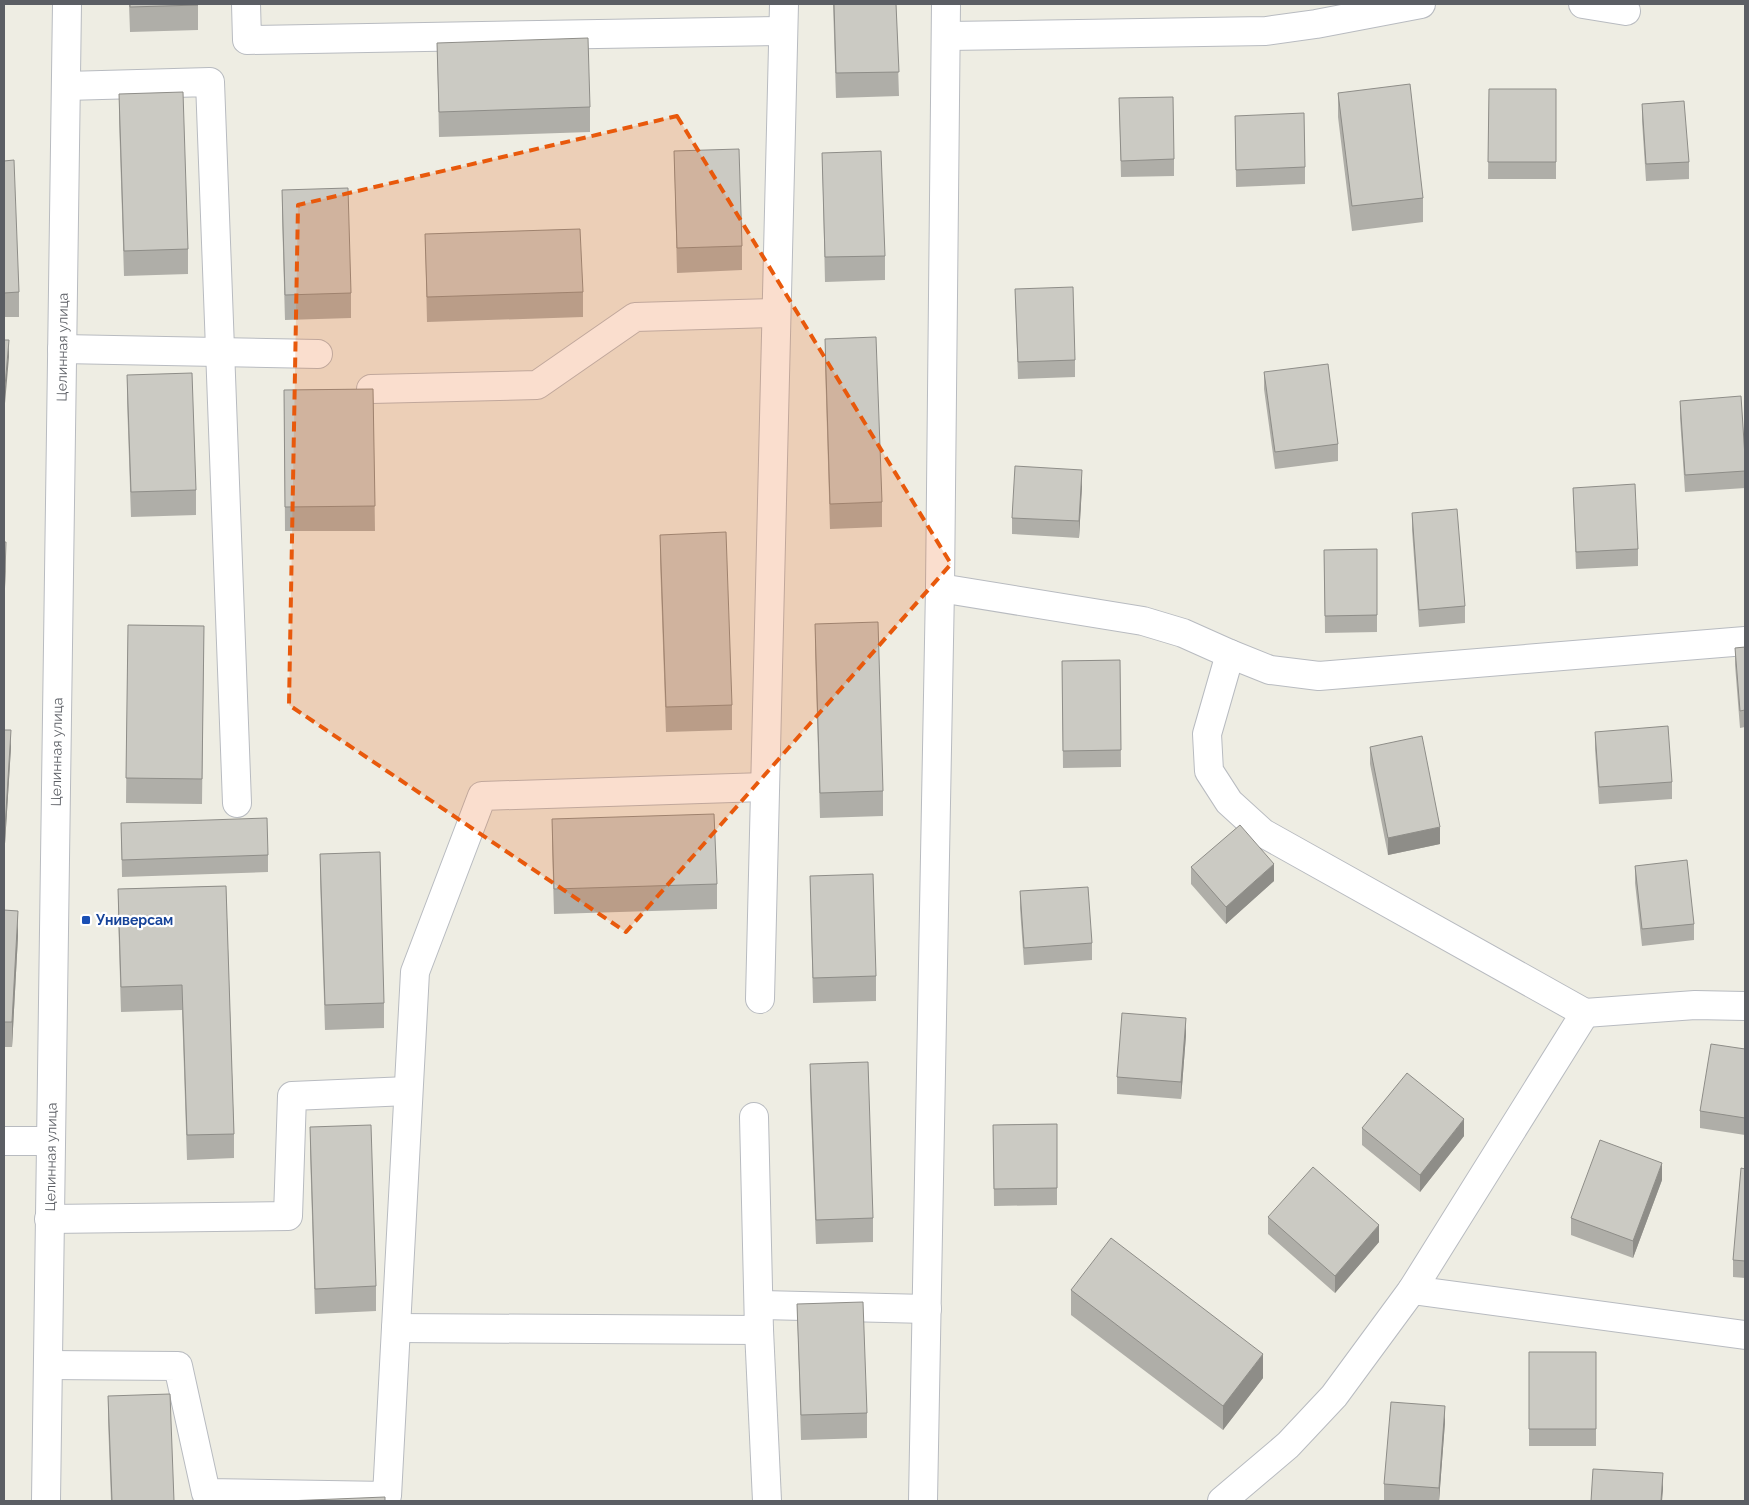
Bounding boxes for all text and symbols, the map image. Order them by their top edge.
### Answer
street label: Целинная улица [53,293,71,402]
street label: Целинная улица [48,698,65,807]
place label: Универсам [95,912,173,928]
marker: Универсам [80,914,92,926]
street label: Целинная улица [42,1102,60,1212]

